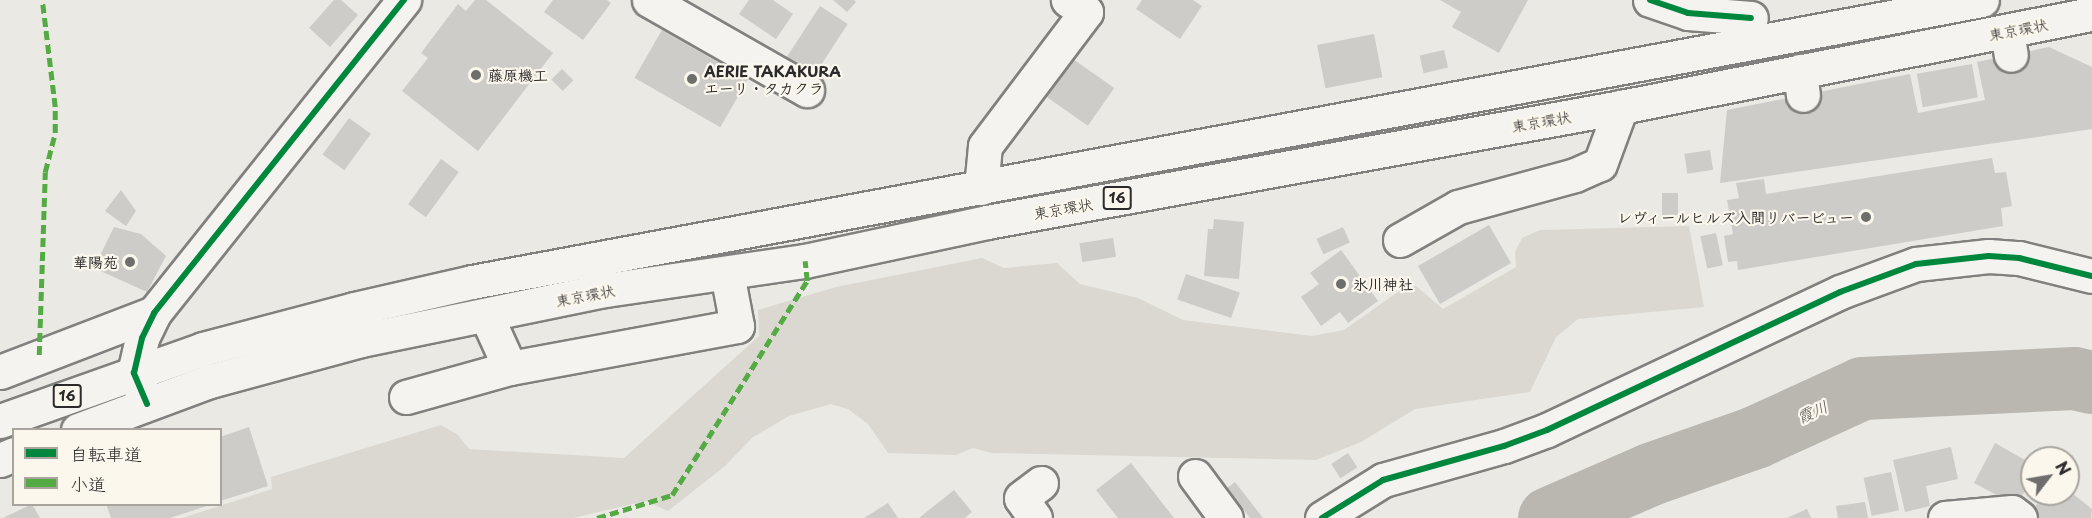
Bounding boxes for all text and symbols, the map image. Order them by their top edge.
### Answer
street label: 東京環状 [1987,14,2049,44]
place label: AERIE TAKAKURA エーリ・タカクラ [704,61,842,96]
place label: 藤原機工 [488,66,548,84]
marker: 藤原機工 [469,68,483,82]
marker: AERIE TAKAKURA エーリ・タカクラ [685,72,699,86]
street label: 東京環状 [1510,107,1572,135]
road number: 16 [1102,187,1132,209]
street label: 東京環状 [1032,194,1094,222]
place label: レヴィールヒルズ入間リバービュー [1614,208,1854,226]
marker: レヴィールヒルズ入間リバービュー [1859,210,1873,224]
place label: 華陽苑 [73,253,118,271]
marker: 華陽苑 [123,255,137,269]
place label: 氷川神社 [1353,275,1413,293]
marker: 氷川神社 [1334,277,1348,291]
street label: 東京環状 [554,280,616,310]
road number: 16 [52,385,82,407]
water label: 霞川 [1793,396,1831,426]
legend [12,428,222,506]
text: 自転車道 [70,440,142,467]
north arrow [2020,446,2080,506]
text: N [2050,456,2077,479]
text: 小道 [70,470,106,497]

